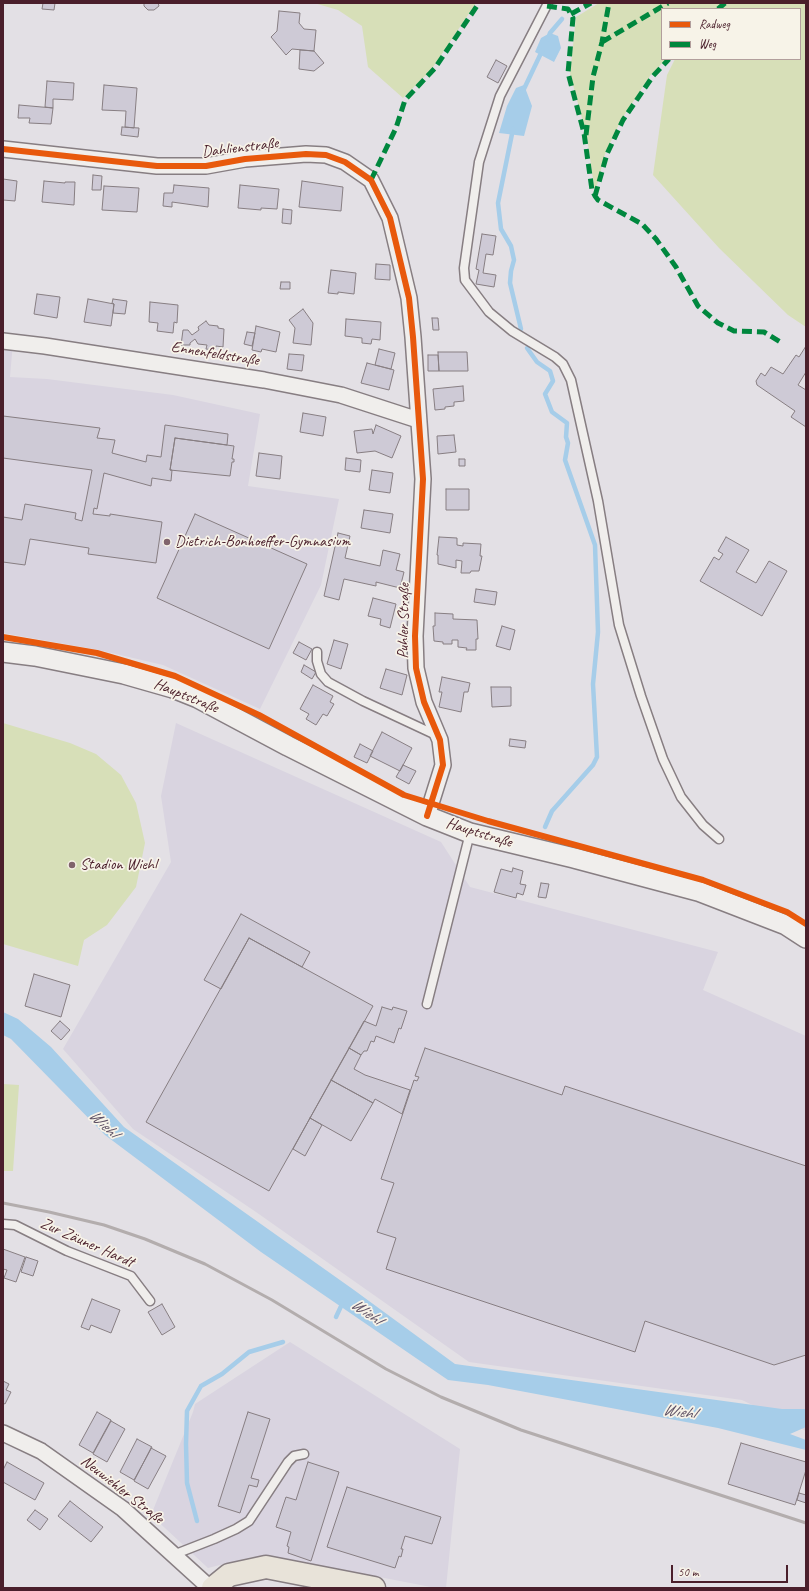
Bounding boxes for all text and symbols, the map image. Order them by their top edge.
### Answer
legend [661,8,801,60]
text: Radweg [699,16,730,32]
text: Weg [699,36,716,52]
street label: Dahlienstraße [201,134,279,162]
street label: Ennenfeldstraße [170,338,260,370]
place label: Dietrich-Bonhoeffer-Gymnasium [175,532,350,552]
marker: Dietrich-Bonhoeffer-Gymnasium [162,537,172,547]
street label: Puhler Straße [394,583,414,659]
street label: Hauptstraße [151,674,221,718]
street label: Hauptstraße [444,814,514,852]
place label: Stadion Wiehl [80,855,157,875]
marker: Stadion Wiehl [67,860,77,870]
water label: Wiehl [84,1106,122,1142]
street label: Zur Zäuner Hardt [37,1214,137,1272]
water label: Wiehl [347,1294,385,1330]
water label: Wiehl [662,1400,696,1424]
street label: Neuwiehler Straße [77,1452,167,1528]
scale bar [673,1557,790,1583]
text: 50 m [678,1564,698,1580]

